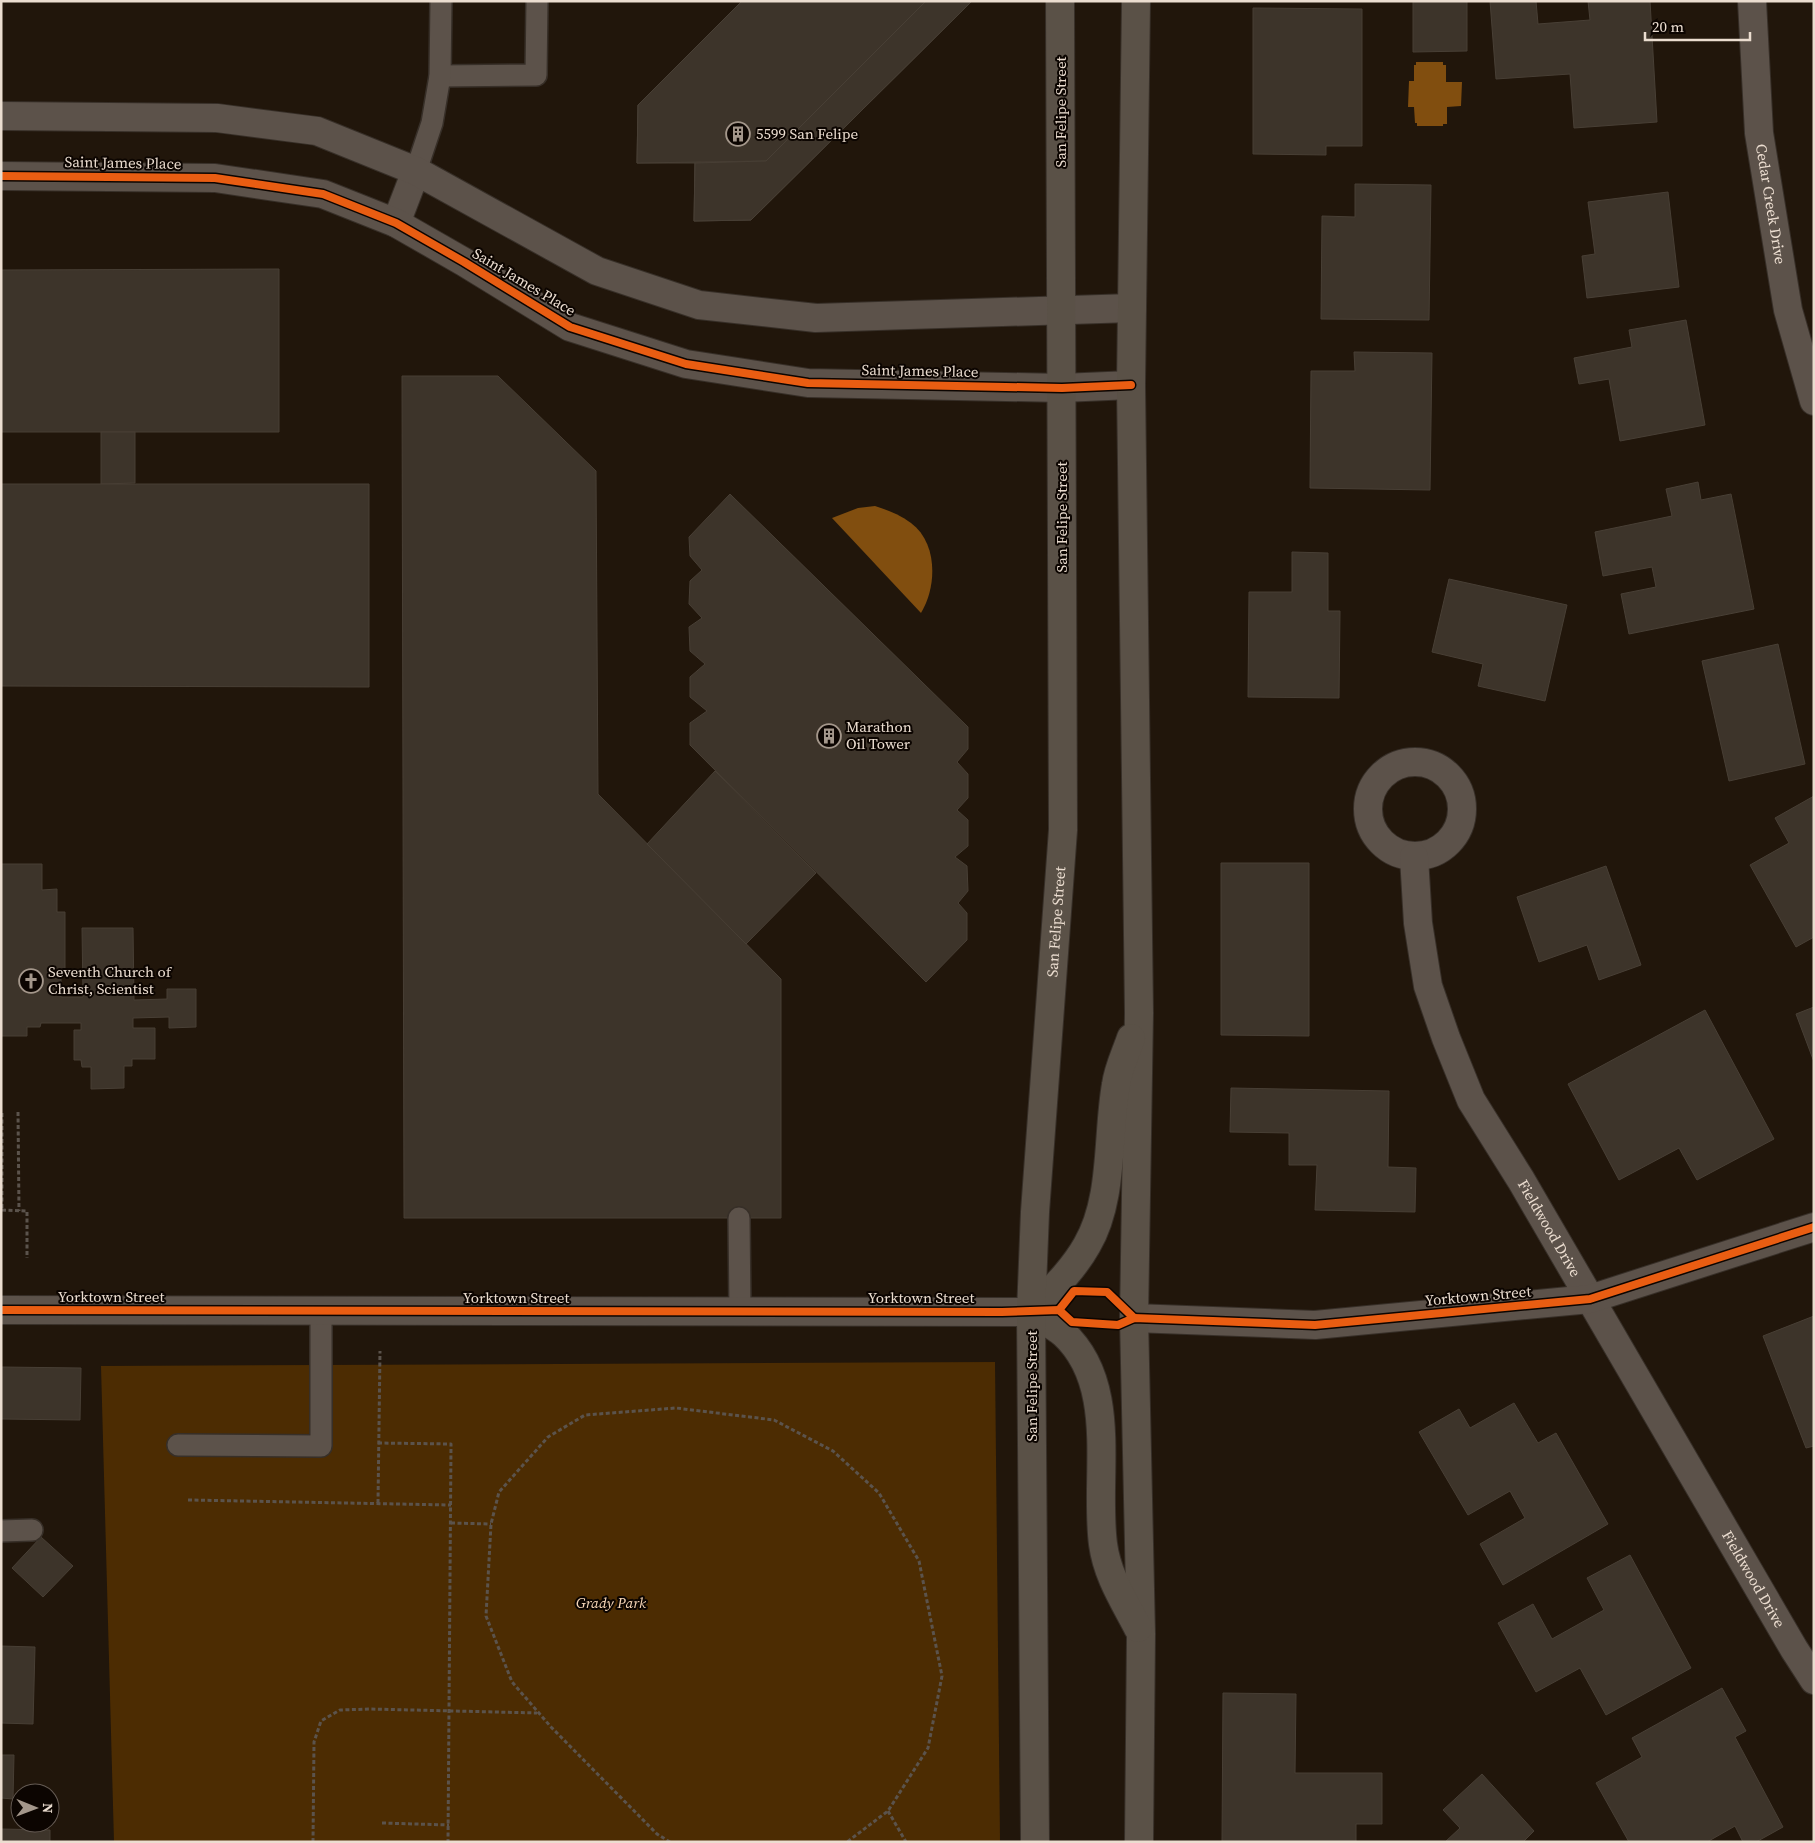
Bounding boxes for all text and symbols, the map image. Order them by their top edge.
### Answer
scale bar [1645,10,1750,42]
text: 20 m [1652,16,1684,37]
street label: San Felipe Street [1050,56,1071,167]
building icon: 5599 San Felipe [725,121,751,147]
place label: 5599 San Felipe [756,123,858,144]
street label: Cedar Creek Drive [1751,142,1791,266]
street label: Saint James Place [64,151,182,174]
street label: Saint James Place [469,242,580,321]
street label: Saint James Place [861,359,979,382]
street label: San Felipe Street [1051,461,1072,572]
place label: Marathon Oil Tower [846,716,912,754]
building icon: Marathon Oil Tower [816,723,842,749]
street label: San Felipe Street [1041,866,1070,978]
place label: Seventh Church of Christ, Scientist [48,961,173,999]
church icon: Seventh Church of Christ, Scientist [18,968,44,994]
street label: Fieldwood Drive [1513,1176,1586,1281]
street label: Yorktown Street [1424,1280,1532,1311]
street label: Yorktown Street [58,1286,164,1307]
street label: Yorktown Street [463,1287,569,1308]
street label: Yorktown Street [868,1287,974,1308]
street label: San Felipe Street [1021,1330,1042,1441]
street label: Fieldwood Drive [1717,1526,1791,1632]
park label: Grady Park [576,1592,647,1613]
north arrow [10,1783,60,1833]
text: N [38,1803,58,1814]

